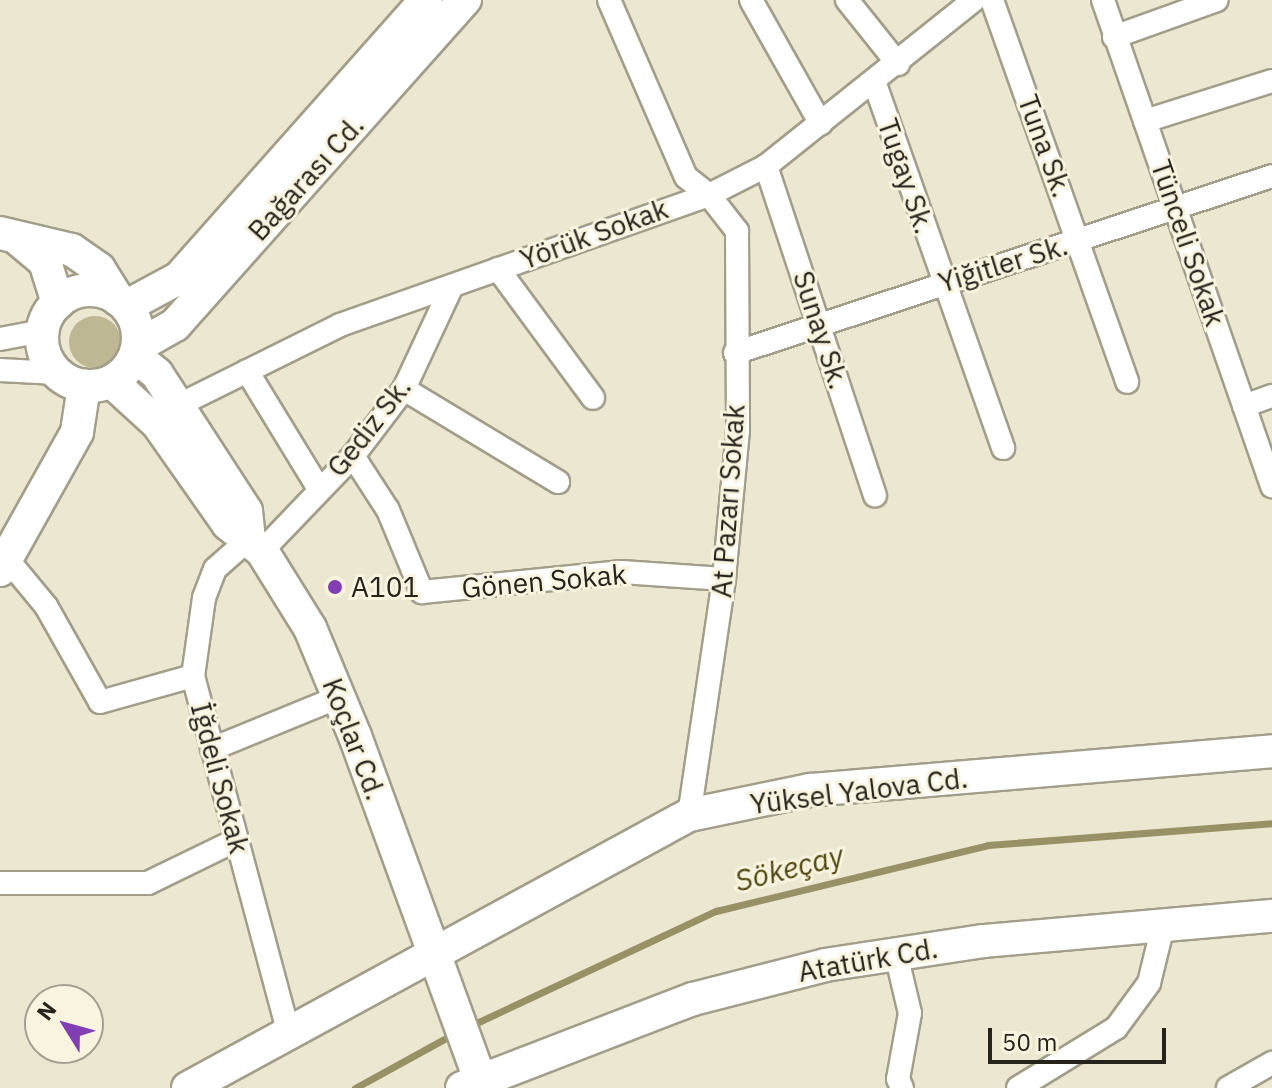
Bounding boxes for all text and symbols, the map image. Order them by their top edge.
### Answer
street label: Tuna Sk. [1011,90,1079,202]
street label: Bağarası Cd. [241,109,371,247]
street label: Tugay Sk. [871,114,941,238]
street label: Tünceli Sokak [1144,156,1232,330]
street label: Yörük Sokak [516,192,672,276]
street label: Yiğitler Sk. [934,228,1072,300]
street label: Sunay Sk. [786,267,856,393]
street label: Gediz Sk. [320,371,418,483]
street label: At Pazarı Sokak [704,403,752,599]
street label: Gönen Sokak [460,557,628,605]
place label: A101 [351,570,419,604]
marker: A101 [326,578,344,596]
street label: Koçlar Cd. [315,673,393,805]
street label: İğdeli Sokak [184,699,256,857]
street label: Yüksel Yalova Cd. [748,761,970,821]
water label: Sökeçay [731,837,847,899]
street label: Atatürk Cd. [796,931,940,989]
north arrow [24,984,104,1064]
text: N [30,995,62,1026]
scale bar [992,1012,1170,1062]
text: 50 m [1002,1026,1057,1058]

